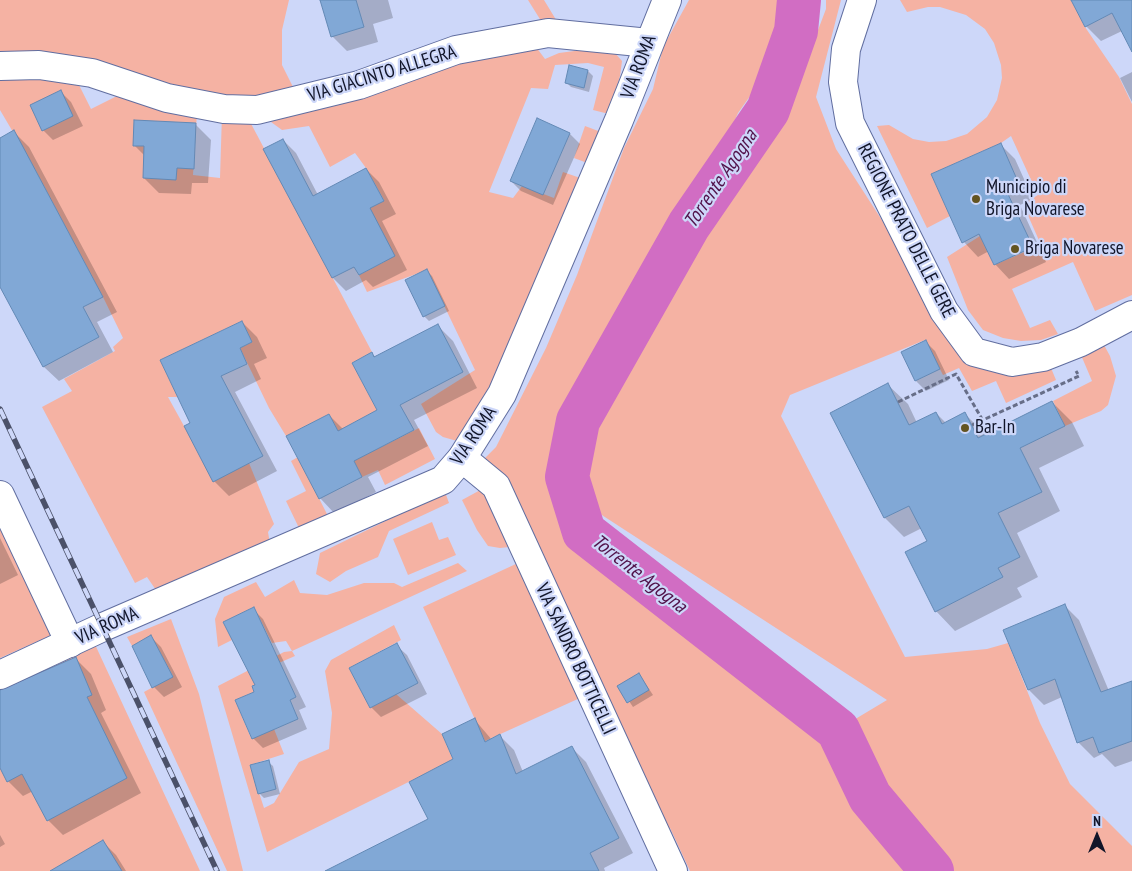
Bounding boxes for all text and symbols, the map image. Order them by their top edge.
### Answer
street label: VIA ROMA [616,32,662,102]
street label: VIA GIACINTO ALLEGRA [305,41,459,107]
water label: Torrente Agogna [679,125,763,233]
street label: REGIONE PRATO DELLE GERE [852,140,960,322]
place label: Municipio di Briga Novarese [986,177,1085,221]
marker: Municipio di Briga Novarese [970,193,982,205]
place label: Briga Novarese [1025,238,1124,260]
marker: Briga Novarese [1009,243,1021,255]
street label: VIA ROMA [446,402,502,470]
place label: Bar-In [975,417,1015,439]
marker: Bar-In [959,422,971,434]
water label: Torrente Agogna [587,530,691,618]
street label: VIA SANDRO BOTTICELLI [530,580,620,738]
street label: VIA ROMA [72,602,142,650]
north arrow [1072,811,1122,861]
text: N [1093,812,1101,830]

